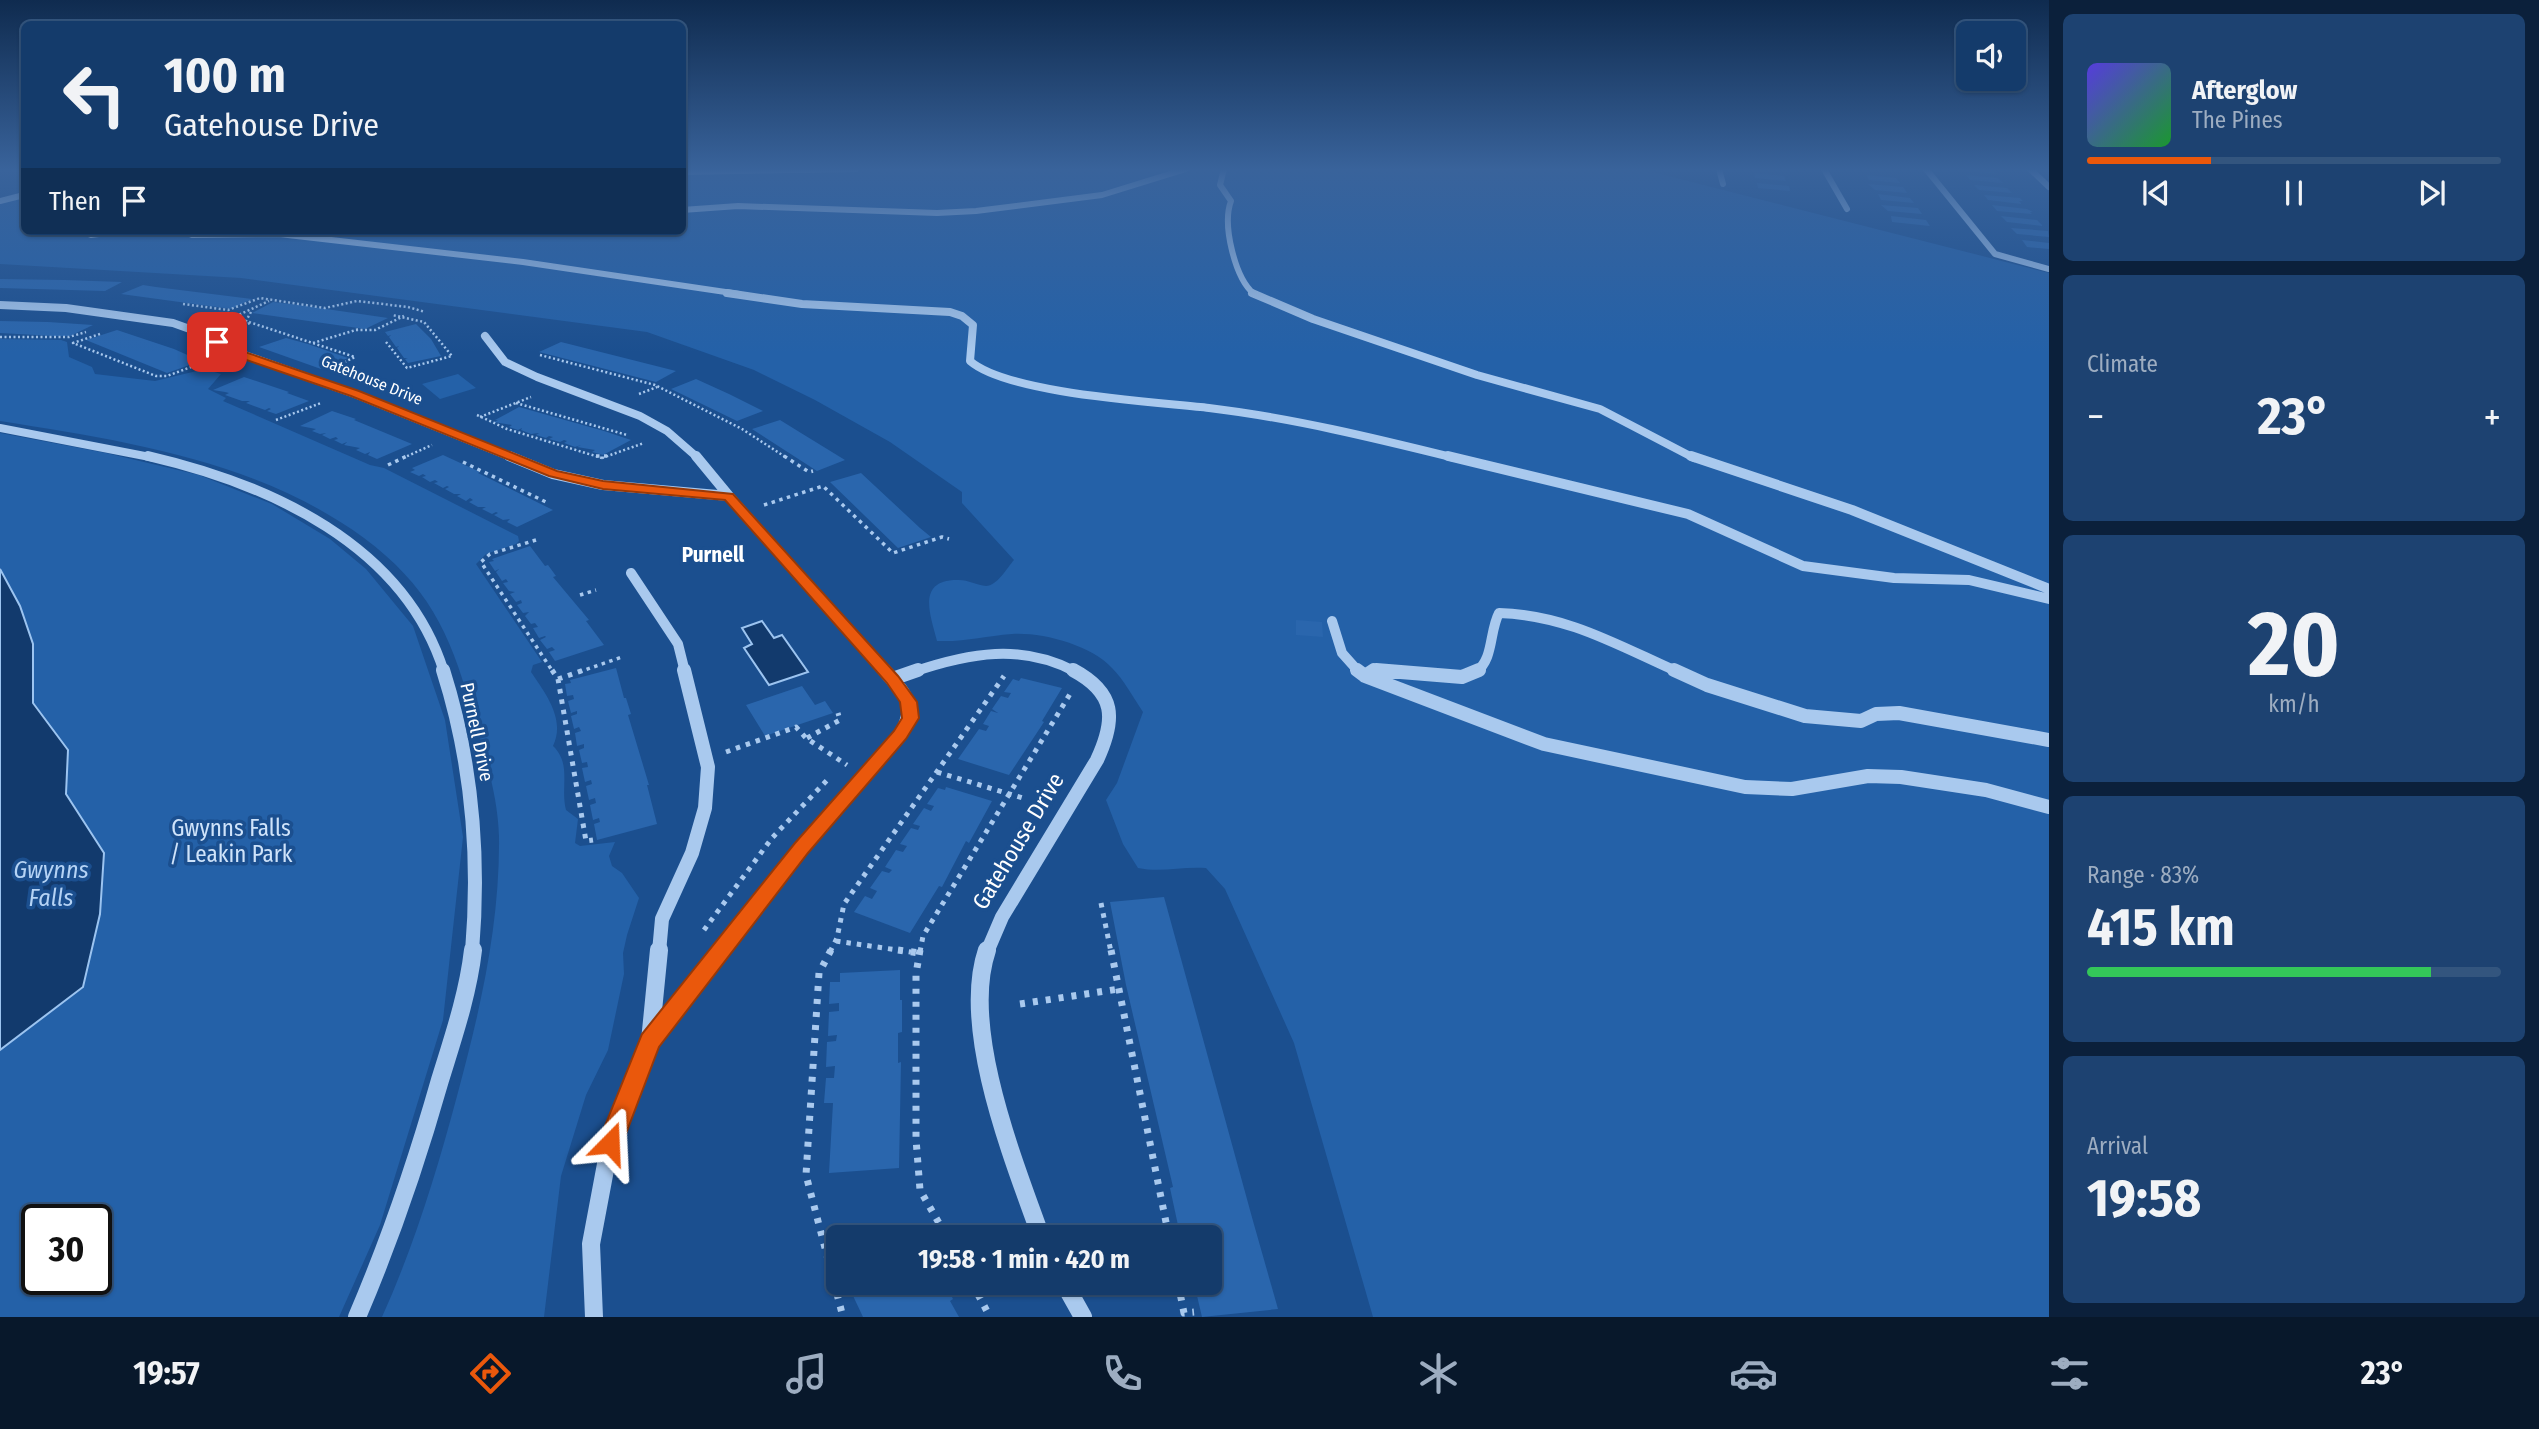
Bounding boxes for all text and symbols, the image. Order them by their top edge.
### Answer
map controls [1956,21,2026,91]
button: sound [1956,21,2026,91]
text: 100 m [164,46,286,105]
icon: left [49,49,140,140]
text: Afterglow [2192,75,2297,106]
text: Gatehouse Drive [164,106,379,144]
text: The Pines [2192,106,2283,134]
icon: previous [2137,174,2175,212]
icon: pause [2275,174,2313,212]
icon: next [2413,174,2451,212]
icon: arrive [115,182,153,220]
text: Then [49,186,101,217]
pin [187,312,247,372]
icon: arrive [198,323,236,361]
text: Climate [2087,350,2158,378]
street label: Gatehouse Drive [319,351,425,409]
text: 23° [2257,385,2330,448]
text: − [2087,394,2104,440]
text: + [2484,394,2501,440]
district label: Purnell [682,542,745,568]
text: 20 [2248,590,2340,699]
street label: Purnell Drive [455,681,499,783]
text: km/h [2268,690,2320,718]
street label: Gatehouse Drive [966,768,1070,914]
park label: Gwynns Falls / Leakin Park [169,814,293,868]
water label: Gwynns Falls [13,856,89,912]
text: Range · 83% [2087,861,2199,889]
text: 415 km [2087,896,2235,959]
position arrow [573,1106,647,1180]
text: Arrival [2087,1132,2148,1160]
text: 19:58 [2087,1167,2201,1230]
speed limit sign: 30 [21,1204,112,1295]
text: 19:58 · 1 min · 420 m [918,1244,1130,1275]
icon: directions [466,1349,515,1398]
icon: music [782,1349,831,1398]
icon: phone [1098,1349,1147,1398]
icon: climate [1414,1349,1463,1398]
icon: car [1729,1349,1778,1398]
icon: filters [2045,1349,2094,1398]
text: 19:57 [133,1354,200,1392]
text: 23° [2361,1354,2406,1392]

